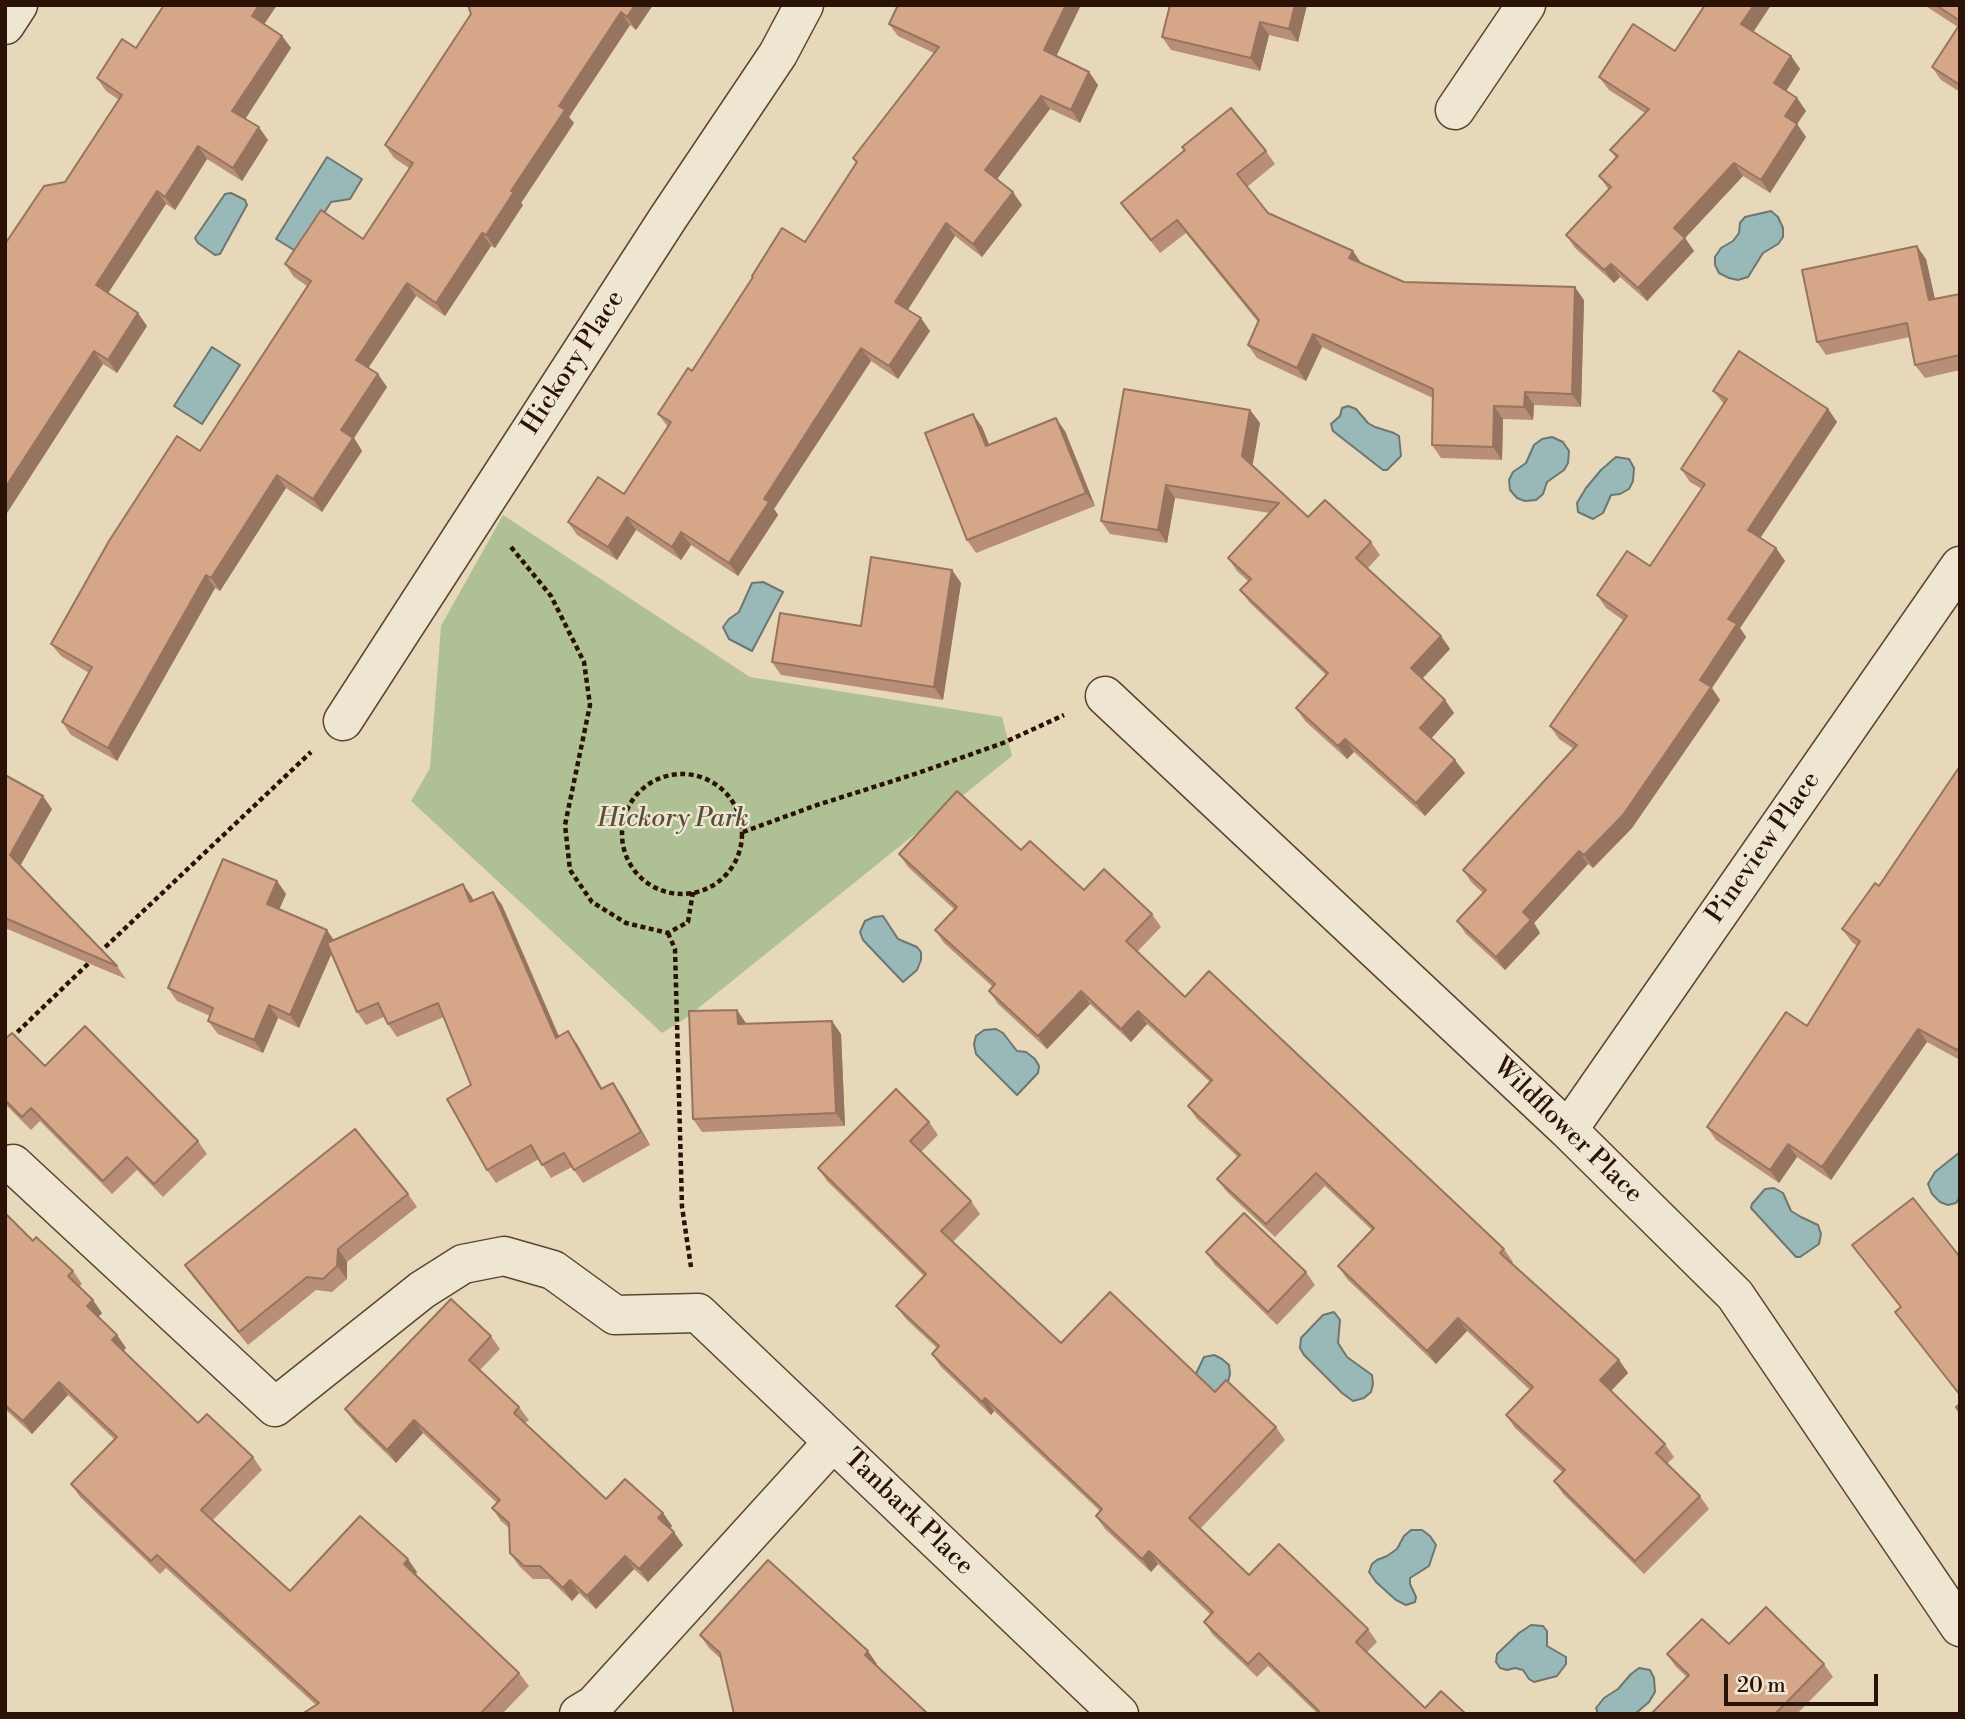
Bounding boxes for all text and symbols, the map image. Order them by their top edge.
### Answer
street label: Hickory Place [516,285,632,441]
street label: Pineview Place [1700,766,1828,930]
park label: Hickory Park [597,804,749,836]
street label: Wildflower Place [1486,1052,1648,1210]
street label: Tanbark Place [837,1443,979,1583]
scale bar [1727,1660,1881,1704]
text: 20 m [1737,1673,1786,1699]

